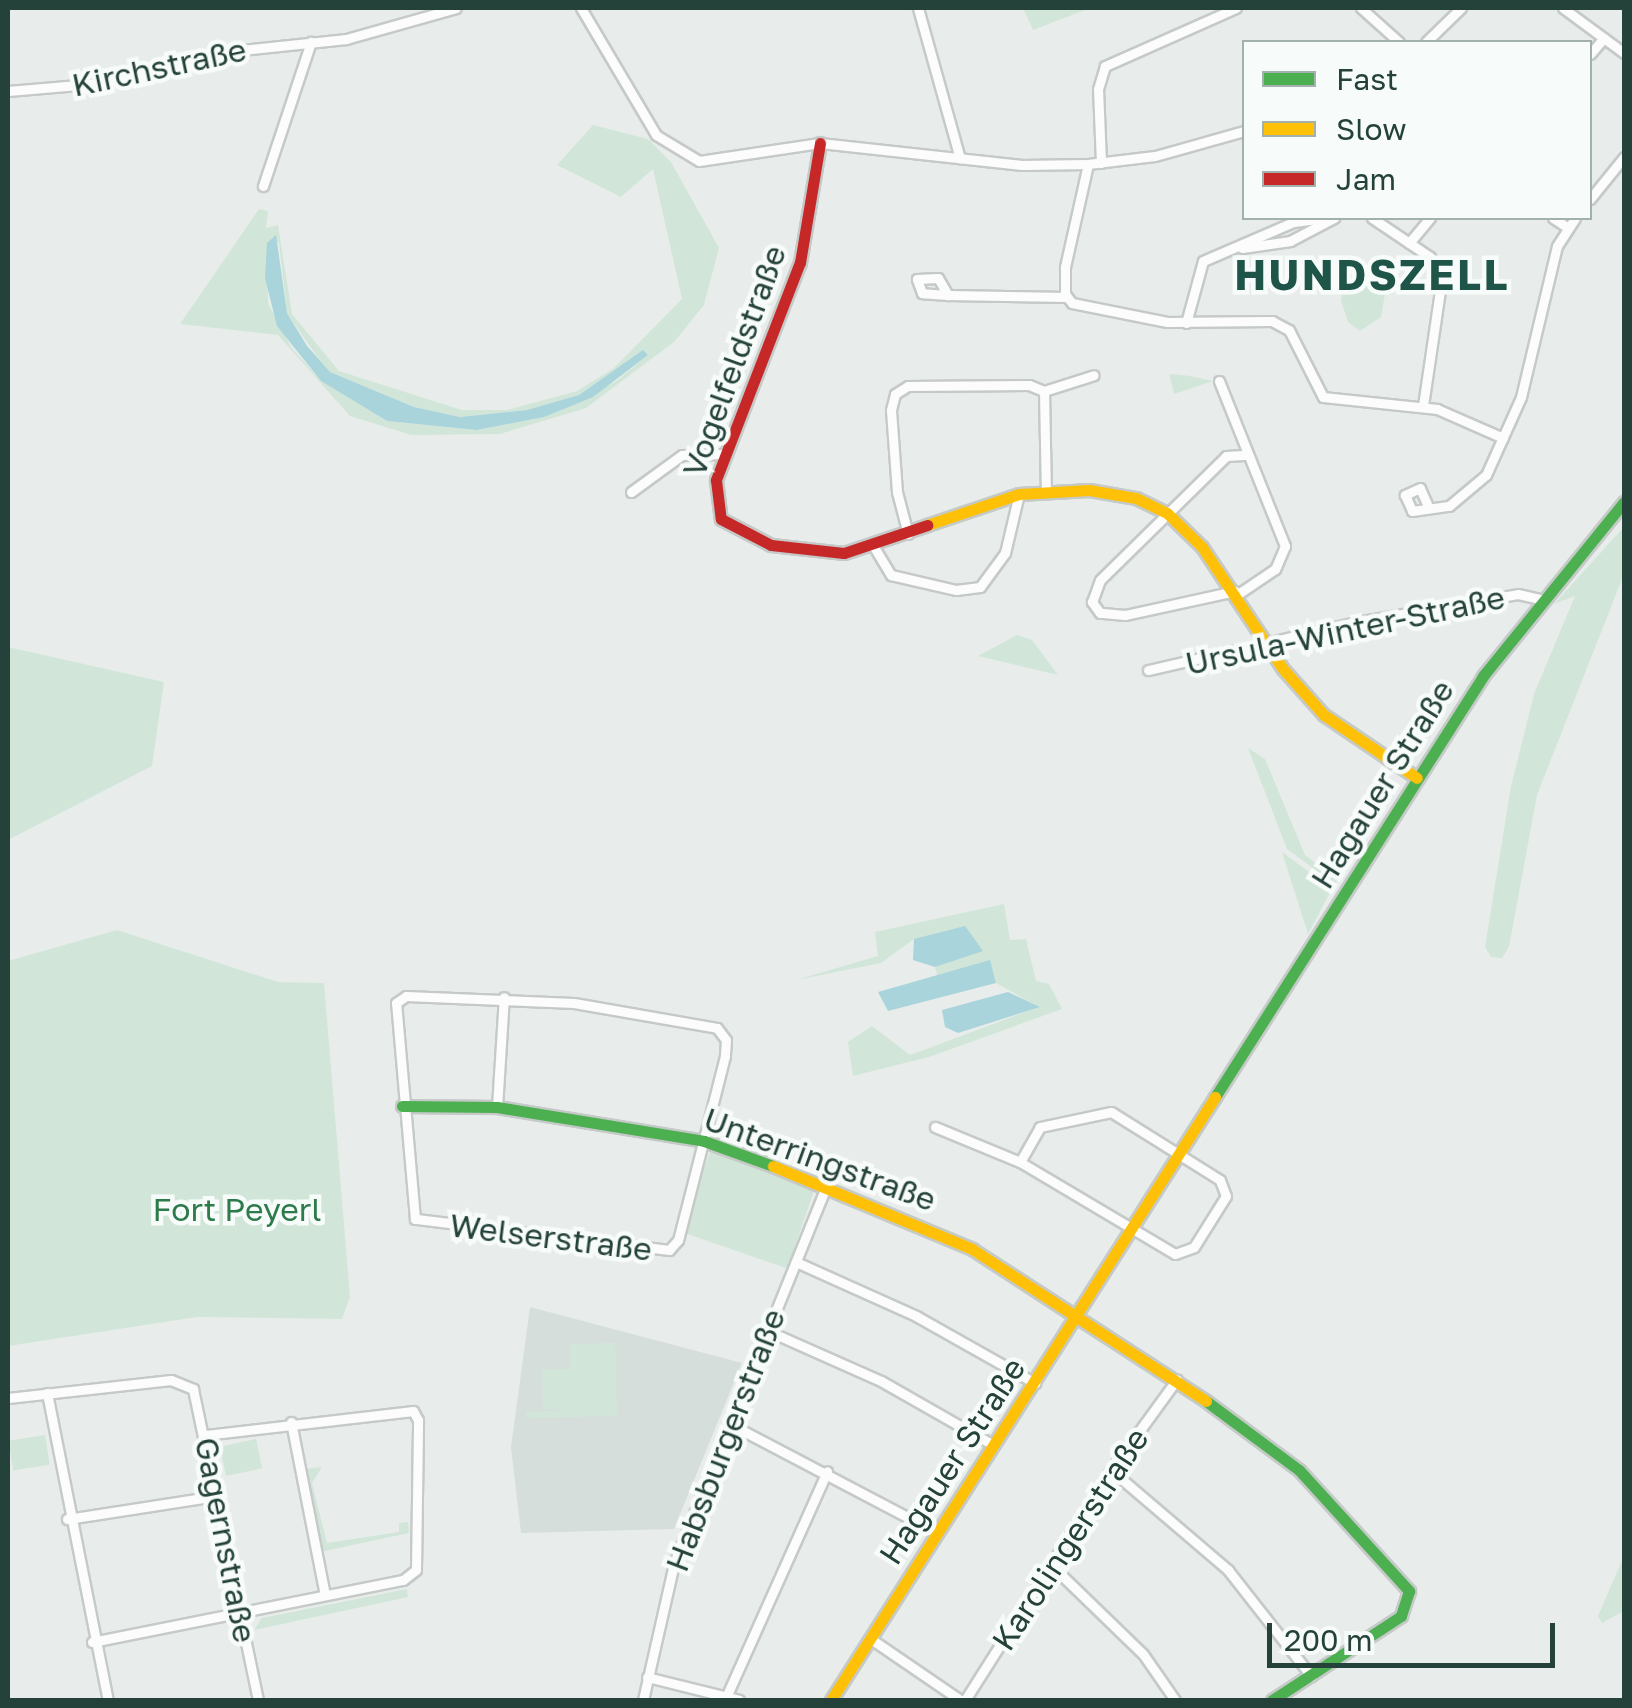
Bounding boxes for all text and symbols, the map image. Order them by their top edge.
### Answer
street label: Kirchstraße [68,30,250,104]
legend [1242,40,1592,220]
text: Fast [1336,61,1398,97]
text: Slow [1336,111,1407,147]
text: Jam [1336,161,1396,197]
street label: Vogelfeldstraße [674,240,794,482]
district label: HUNDSZELL [1234,249,1510,299]
street label: Ursula-Winter-Straße [1182,577,1508,683]
street label: Hagauer Straße [1303,673,1461,895]
street label: Unterringstraße [699,1099,941,1219]
park label: Fort Peyerl [153,1190,321,1228]
street label: Welserstraße [448,1206,654,1268]
street label: Habsburgerstraße [657,1303,793,1577]
street label: Hagauer Straße [871,1351,1033,1571]
street label: Karolingerstraße [984,1421,1156,1657]
street label: Gagernstraße [187,1434,265,1646]
scale bar [1272,1603,1560,1665]
text: 200 m [1284,1622,1373,1658]

